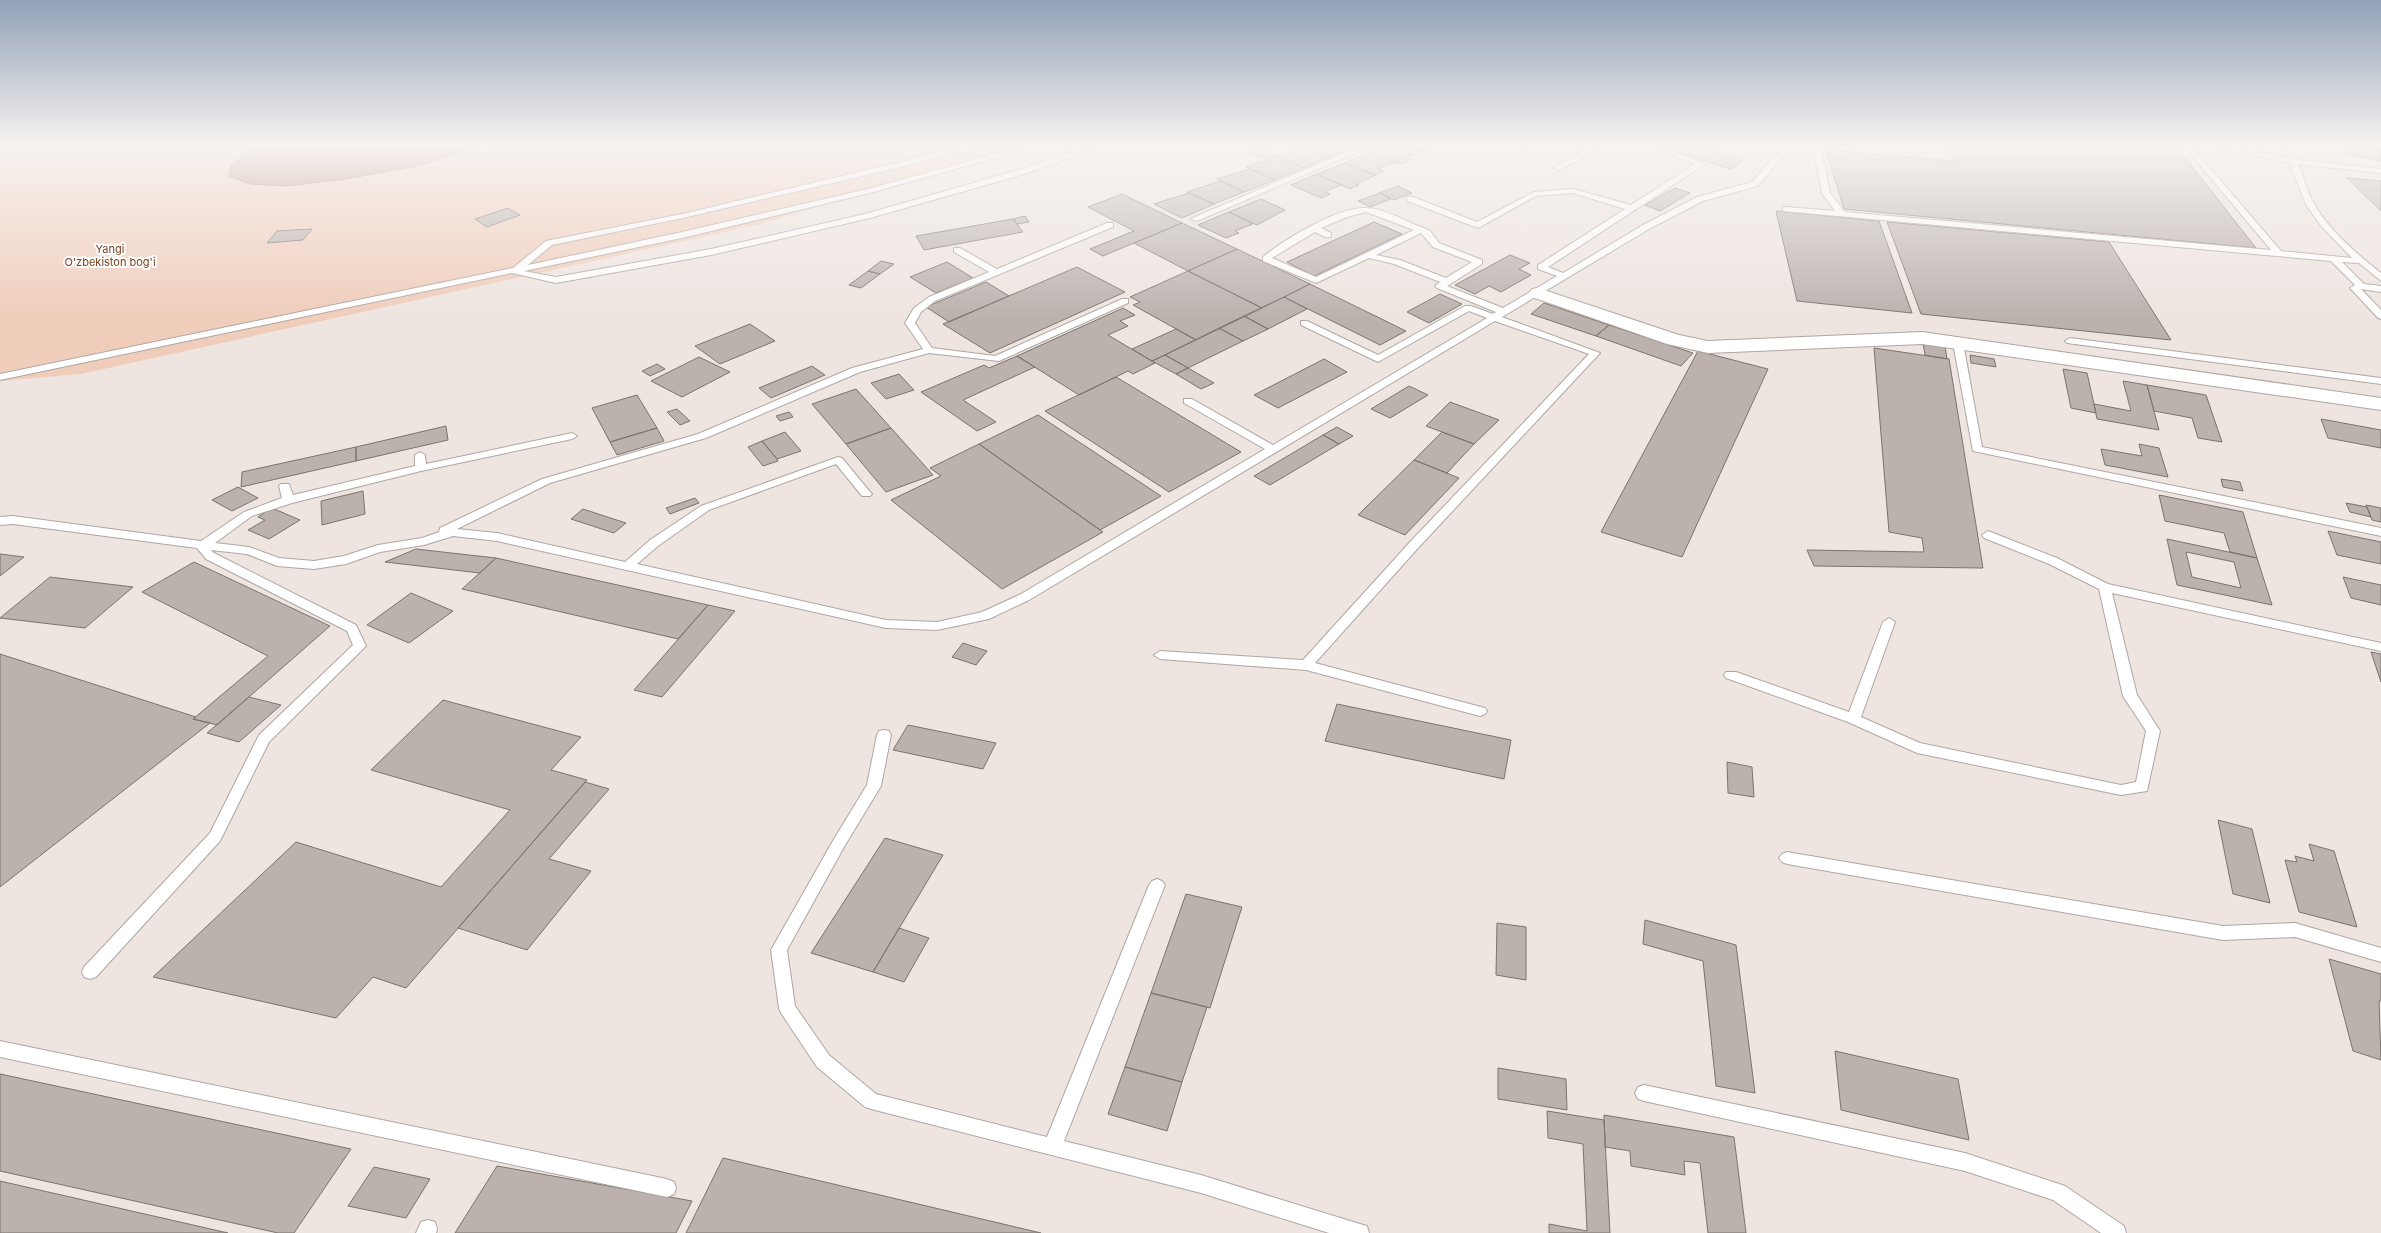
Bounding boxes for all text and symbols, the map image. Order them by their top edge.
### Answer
park label: Yangi O'zbekiston bog'i [64,242,156,269]

